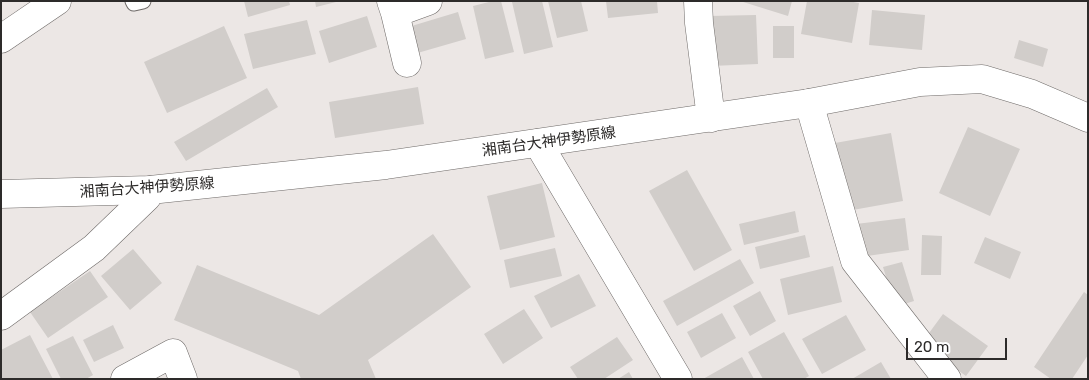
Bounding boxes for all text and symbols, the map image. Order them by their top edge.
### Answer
street label: 湘南台大神伊勢原線 [481,124,617,160]
street label: 湘南台大神伊勢原線 [79,174,215,202]
scale bar [909,328,1010,360]
text: 20 m [914,338,949,356]

